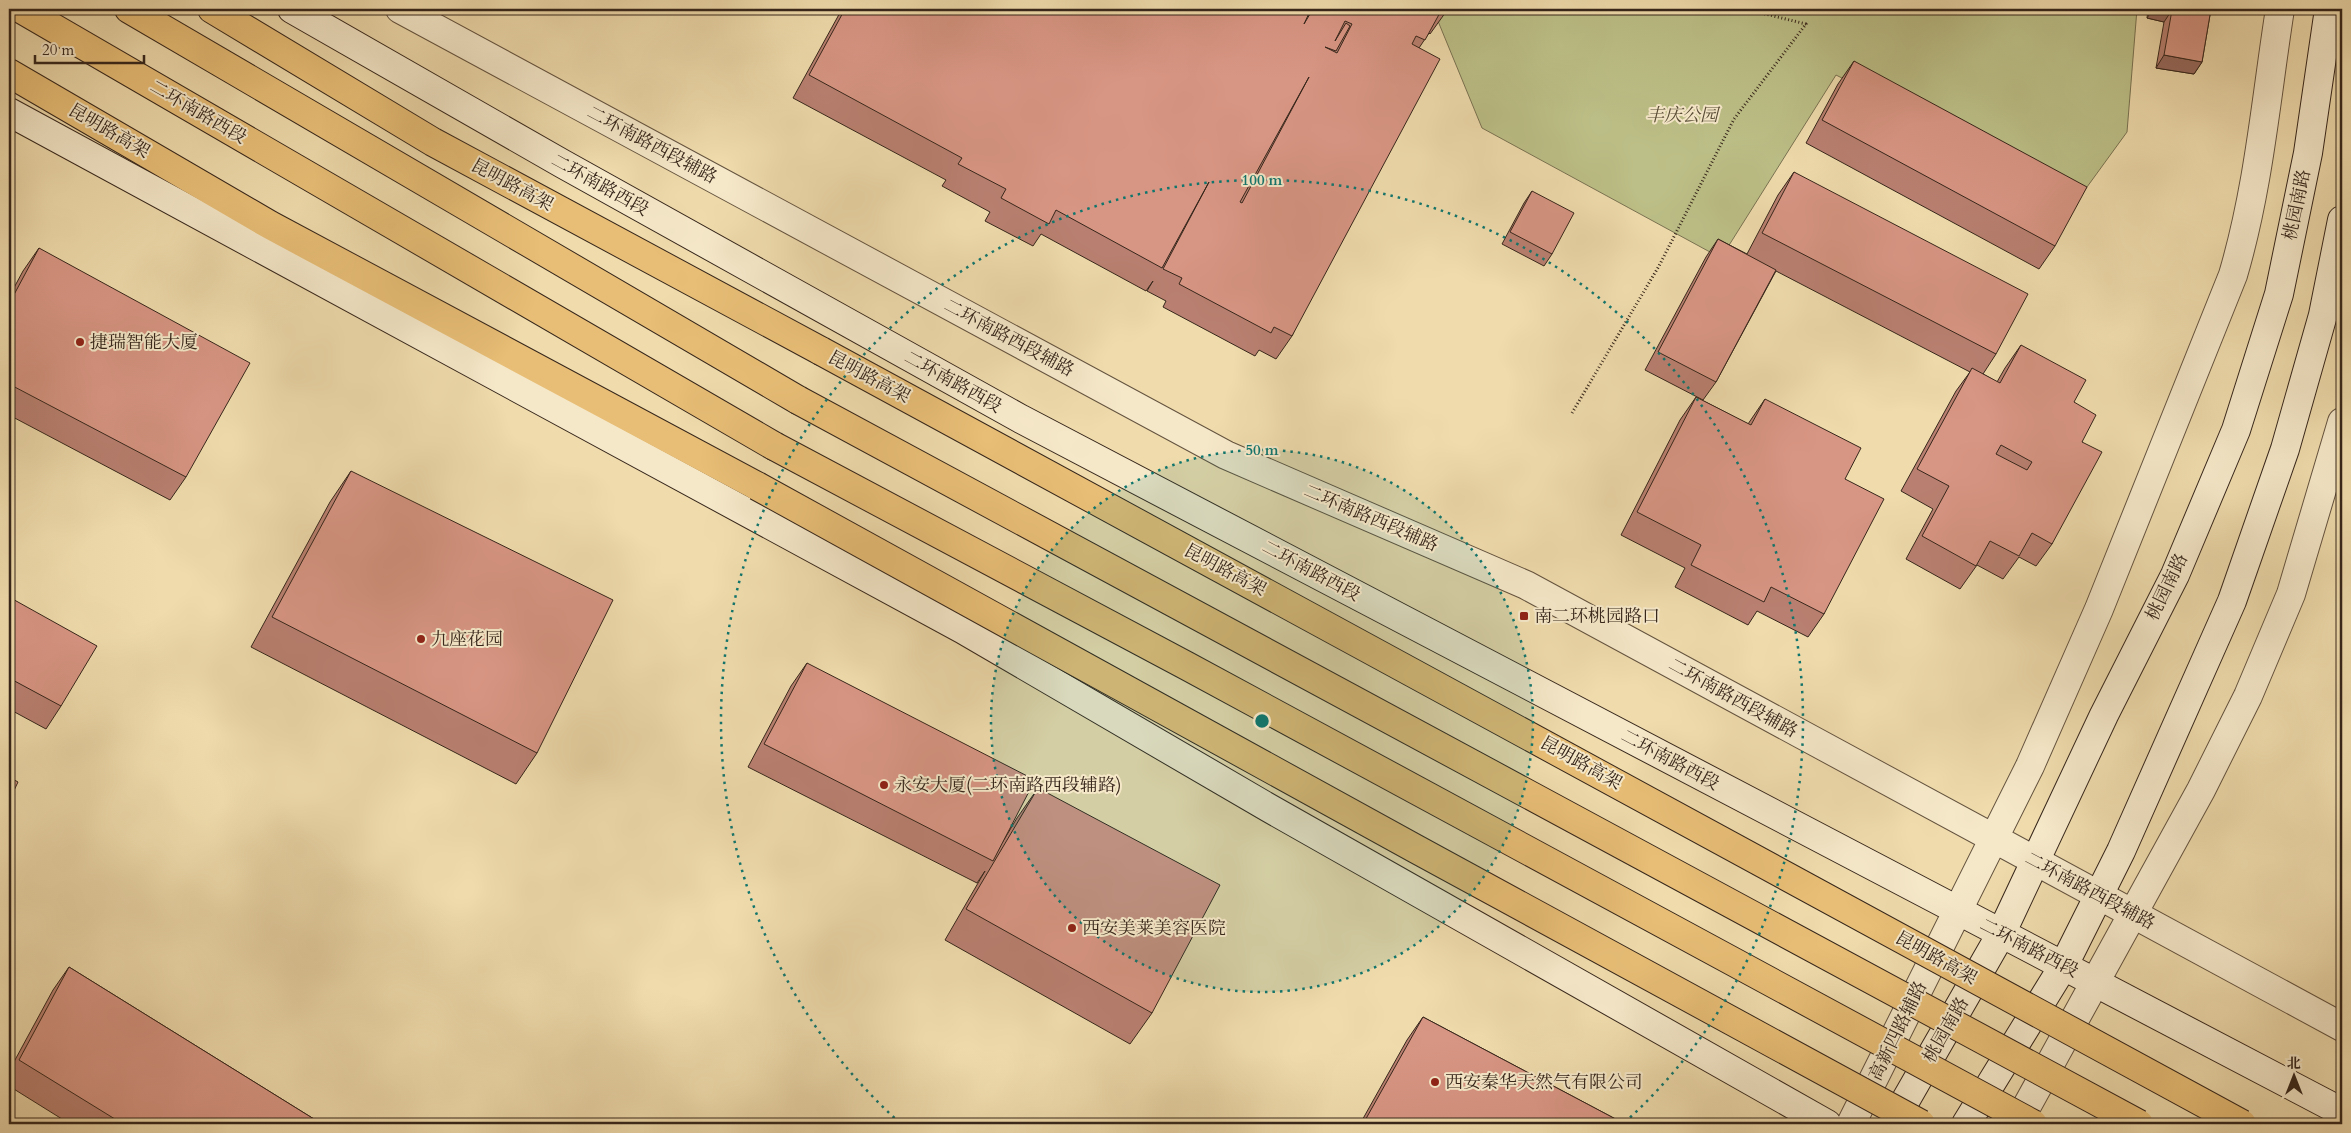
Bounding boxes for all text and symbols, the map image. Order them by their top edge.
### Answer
scale bar [35,32,144,64]
text: 20 m [42,40,74,60]
street label: 二环南路西段 [145,74,251,150]
street label: 昆明路高架 [64,98,154,164]
street label: 二环南路西段辅路 [583,102,721,188]
park label: 丰庆公园 [1646,103,1721,128]
street label: 二环南路西段 [548,149,652,221]
street label: 昆明路高架 [466,153,558,217]
street label: 桃园南路 [2277,167,2317,243]
text: 100 m [1242,170,1283,190]
street label: 二环南路西段辅路 [940,295,1078,381]
place label: 捷瑞智能大厦 [90,330,198,355]
marker: 捷瑞智能大厦 [74,336,86,348]
street label: 昆明路高架 [823,345,915,409]
street label: 二环南路西段 [901,346,1005,418]
text: 50 m [1245,440,1279,460]
street label: 二环南路西段辅路 [1300,478,1442,558]
street label: 二环南路西段 [1257,535,1365,607]
street label: 昆明路高架 [1179,538,1271,602]
street label: 桃园南路 [2140,549,2194,625]
place label: 南二环桃园路口 [1534,604,1660,629]
marker: 南二环桃园路口 [1518,610,1530,622]
place label: 九座花园 [431,627,503,652]
marker: 九座花园 [415,633,427,645]
street label: 二环南路西段辅路 [1664,652,1802,744]
centre of rings [1253,712,1271,730]
street label: 二环南路西段 [1616,724,1724,796]
street label: 昆明路高架 [1536,730,1626,796]
place label: 永安大厦(二环南路西段辅路) [894,773,1121,798]
marker: 永安大厦(二环南路西段辅路) [878,779,890,791]
street label: 二环南路西段辅路 [2021,846,2159,936]
street label: 二环南路西段 [1975,912,2083,984]
place label: 西安美莱美容医院 [1082,916,1226,941]
marker: 西安美莱美容医院 [1066,922,1078,934]
street label: 昆明路高架 [1891,925,1981,991]
street label: 高新四路辅路 [1863,977,1933,1085]
street label: 桃园南路 [1917,993,1975,1067]
north arrow [2268,1050,2318,1100]
text: 北 [2287,1054,2301,1073]
place label: 西安秦华天然气有限公司 [1445,1070,1643,1095]
marker: 西安秦华天然气有限公司 [1429,1076,1441,1088]

